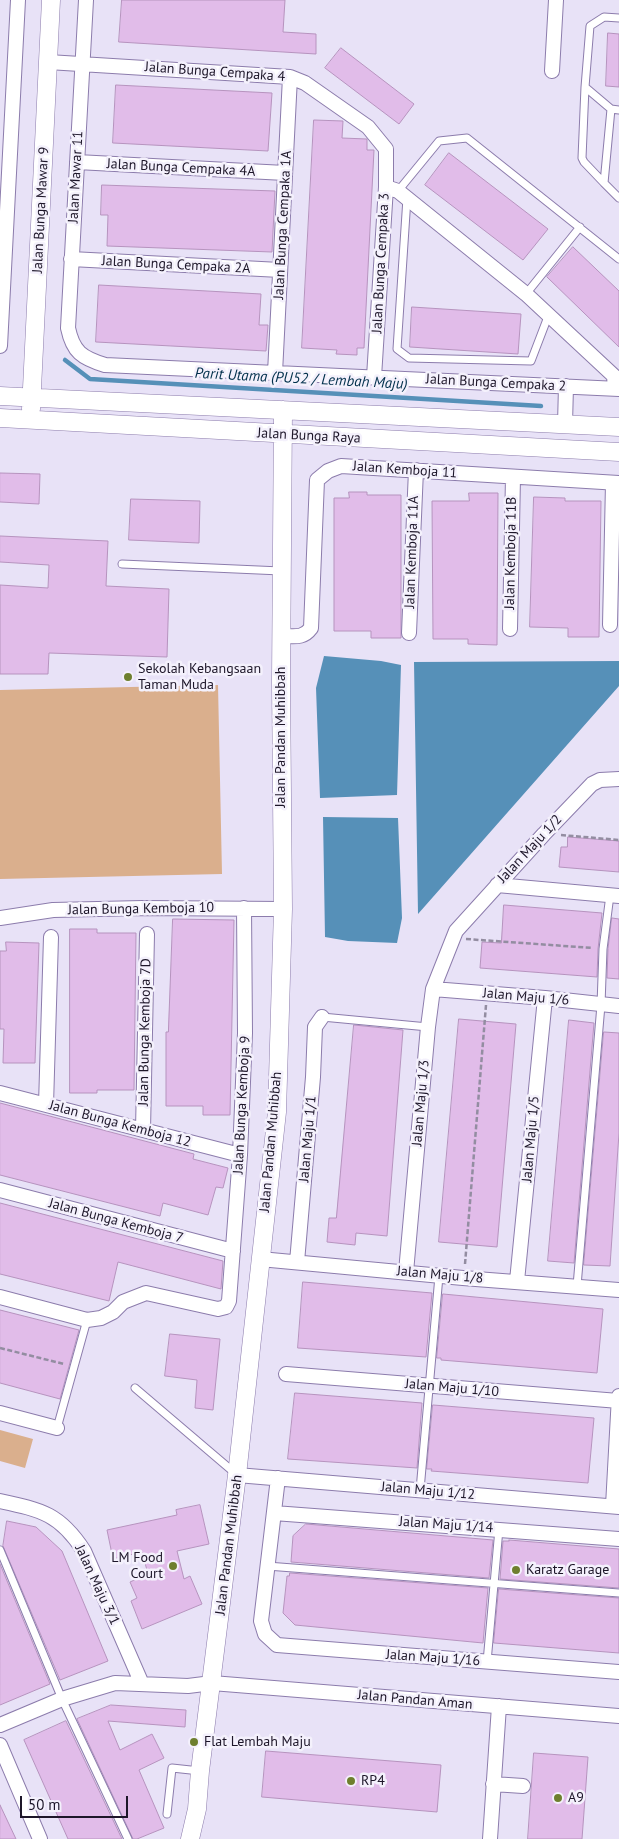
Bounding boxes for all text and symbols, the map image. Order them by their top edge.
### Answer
street label: Jalan Bunga Cempaka 4 [144,59,286,85]
street label: Jalan Mawar 11 [65,130,87,224]
street label: Jalan Bunga Mawar 9 [29,146,53,274]
street label: Jalan Bunga Cempaka 1A [271,150,295,300]
street label: Jalan Bunga Cempaka 4A [106,156,256,180]
street label: Jalan Bunga Cempaka 3 [369,192,393,334]
street label: Jalan Bunga Cempaka 2A [101,253,251,277]
water label: Parit Utama (PU52 / Lembah Maju) [194,364,408,394]
street label: Jalan Bunga Cempaka 2 [425,371,567,395]
street label: Jalan Bunga Raya [257,425,361,447]
street label: Jalan Kemboja 11 [352,458,458,482]
street label: Jalan Kemboja 11A [402,495,422,609]
street label: Jalan Kemboja 11B [502,497,520,609]
place label: Sekolah Kebangsaan Taman Muda [138,661,261,694]
street label: Jalan Pandan Muhibbah [273,666,289,808]
marker: Sekolah Kebangsaan Taman Muda [122,671,134,683]
street label: Jalan Maju 1/2 [494,812,566,886]
street label: Jalan Bunga Kemboja 10 [68,899,214,919]
street label: Jalan Bunga Kemboja 7D [135,958,155,1106]
street label: Jalan Maju 1/6 [482,985,570,1009]
street label: Jalan Bunga Kemboja 9 [230,1035,254,1175]
street label: Jalan Maju 1/3 [409,1059,433,1147]
street label: Jalan Pandan Muhibbah [256,1071,286,1213]
street label: Jalan Maju 1/1 [296,1095,320,1183]
street label: Jalan Maju 1/5 [519,1095,543,1183]
street label: Jalan Bunga Kemboja 12 [47,1097,193,1151]
street label: Jalan Bunga Kemboja 7 [47,1195,185,1247]
street label: Jalan Maju 1/8 [396,1263,484,1287]
street label: Jalan Maju 1/10 [404,1376,500,1400]
street label: Jalan Pandan Muhibbah [212,1474,246,1616]
street label: Jalan Maju 1/12 [380,1479,476,1503]
street label: Jalan Maju 1/14 [398,1513,494,1537]
street label: Jalan Maju 3/1 [71,1542,123,1628]
place label: LM Food Court [111,1550,163,1582]
marker: LM Food Court [167,1560,179,1572]
place label: Karatz Garage [526,1562,609,1578]
marker: Karatz Garage [510,1564,522,1576]
street label: Jalan Maju 1/16 [385,1646,481,1670]
street label: Jalan Pandan Aman [357,1687,473,1713]
place label: Flat Lembah Maju [204,1734,311,1750]
marker: Flat Lembah Maju [188,1736,200,1748]
place label: RP4 [361,1773,385,1789]
marker: RP4 [345,1775,357,1787]
scale bar [22,1786,130,1818]
place label: A9 [568,1790,584,1806]
marker: A9 [552,1792,564,1804]
text: 50 m [28,1795,61,1814]

